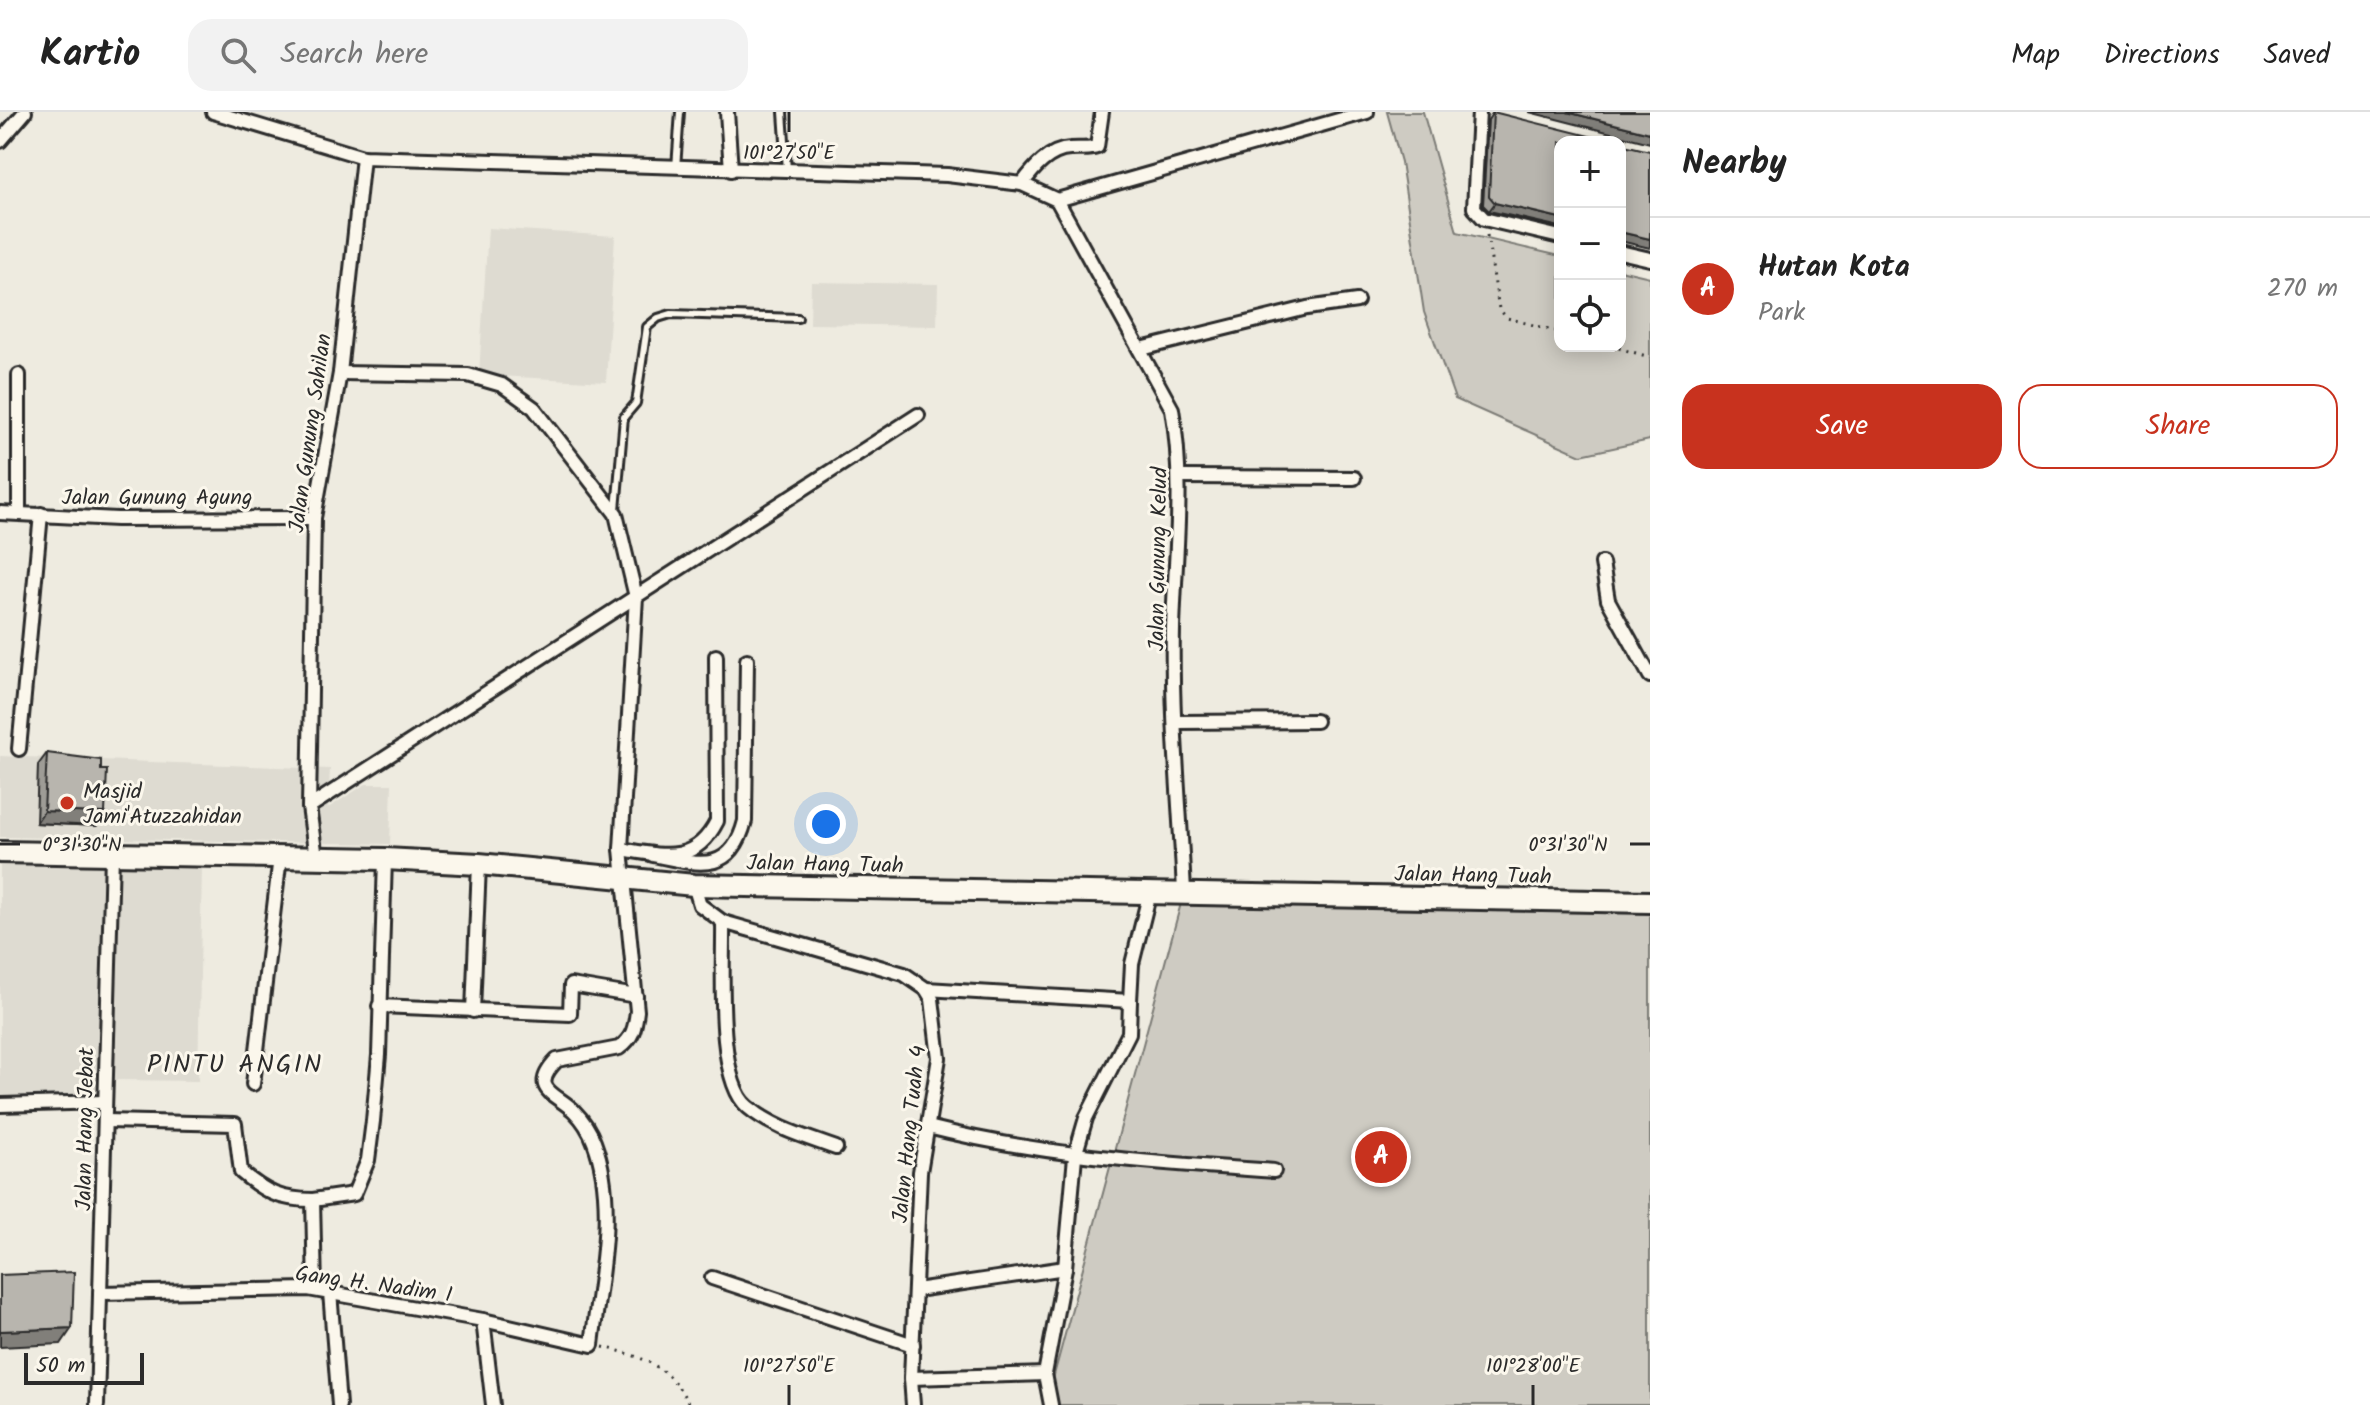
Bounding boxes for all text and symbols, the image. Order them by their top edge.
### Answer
search box [188,19,748,91]
text: Kartio [40,25,140,85]
text: Search here [280,31,428,79]
icon: search [216,33,260,77]
text: Map [2011,33,2060,78]
text: Directions [2104,33,2220,78]
text: Saved [2264,33,2330,78]
map controls [1554,136,1626,352]
button: + [1554,136,1626,208]
text: Nearby [1682,137,1787,191]
text: 101°27'50"E [743,138,836,170]
button: − [1554,208,1626,280]
text: Hutan Kota [1758,244,1910,292]
text: A [1700,268,1716,310]
text: 270 m [2267,268,2338,310]
button: locate [1554,280,1626,352]
text: Park [1758,292,1805,334]
street label: Jalan Gunung Sahilan [280,332,343,535]
button: Save [1682,384,2002,469]
button: Share [2018,384,2338,469]
street label: Jalan Gunung Kelud [1140,466,1179,651]
street label: Jalan Gunung Agung [62,481,252,516]
place label: Masjid Jami'Atuzzahidan [83,775,242,835]
marker: Masjid Jami'Atuzzahidan [58,794,76,812]
your location [806,804,846,844]
text: 0°31'30"N [43,830,121,862]
text: 0°31'30"N [1529,830,1607,862]
street label: Jalan Hang Tuah [746,847,904,884]
street label: Jalan Hang Tuah [1394,858,1552,895]
district label: PINTU ANGIN [147,1044,323,1086]
street label: Jalan Hang Tuah 4 [884,1044,937,1225]
street label: Jalan Hang Jebat [68,1047,105,1211]
pin: A [1355,1127,1407,1187]
street label: Gang H. Nadim I [293,1257,454,1314]
scale bar [24,1349,144,1385]
text: 50 m [36,1349,85,1384]
text: 101°27'50"E [743,1351,836,1383]
text: 101°28'00"E [1486,1351,1581,1383]

